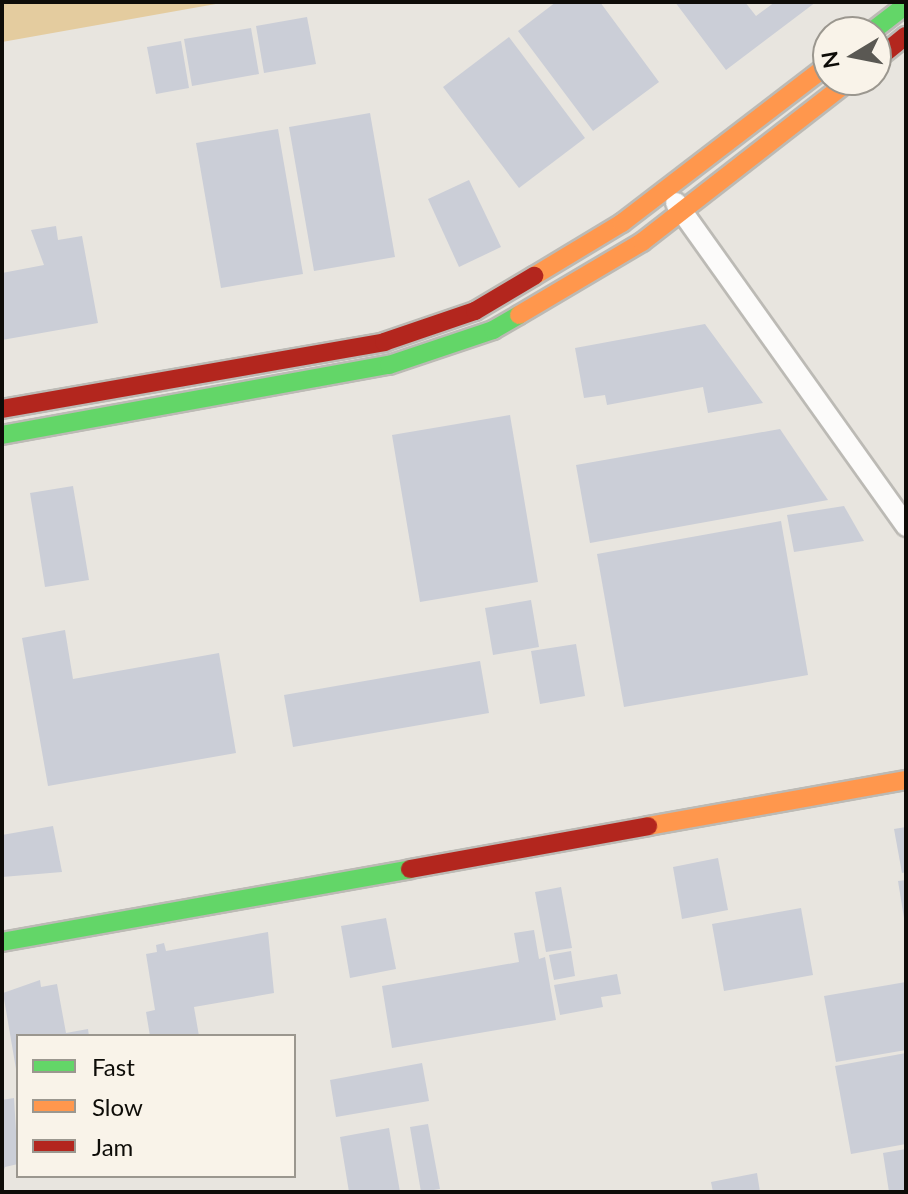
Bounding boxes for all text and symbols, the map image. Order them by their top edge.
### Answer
north arrow [812,16,892,96]
text: N [815,49,845,71]
legend [16,1034,296,1178]
text: Fast [92,1052,135,1081]
text: Slow [92,1092,143,1121]
text: Jam [92,1132,133,1161]

